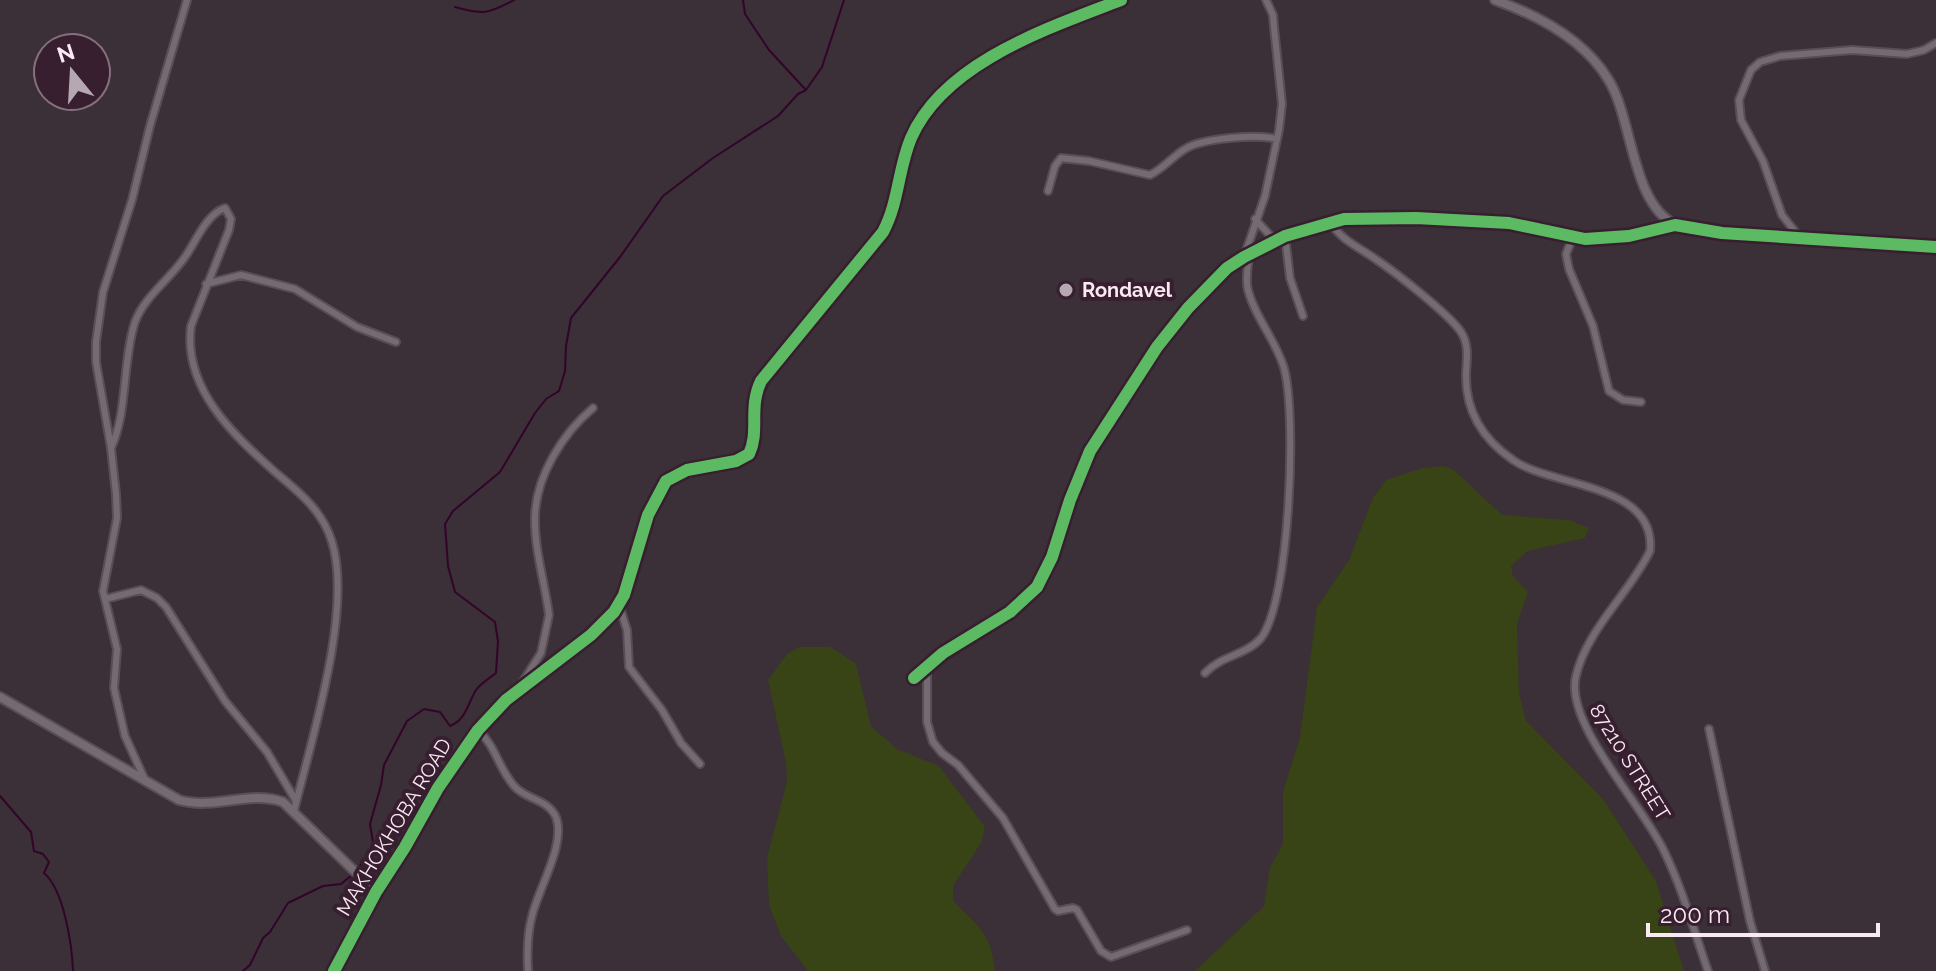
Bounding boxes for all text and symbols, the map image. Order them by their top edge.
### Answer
north arrow [32,32,112,112]
text: N [54,38,78,68]
place label: Rondavel [1082,278,1173,302]
marker: Rondavel [1057,281,1075,299]
street label: 87210 STREET [1585,699,1675,825]
street label: MAKHOKHOBA ROAD [332,734,456,920]
scale bar [1648,887,1878,937]
text: 200 m [1660,900,1730,929]

